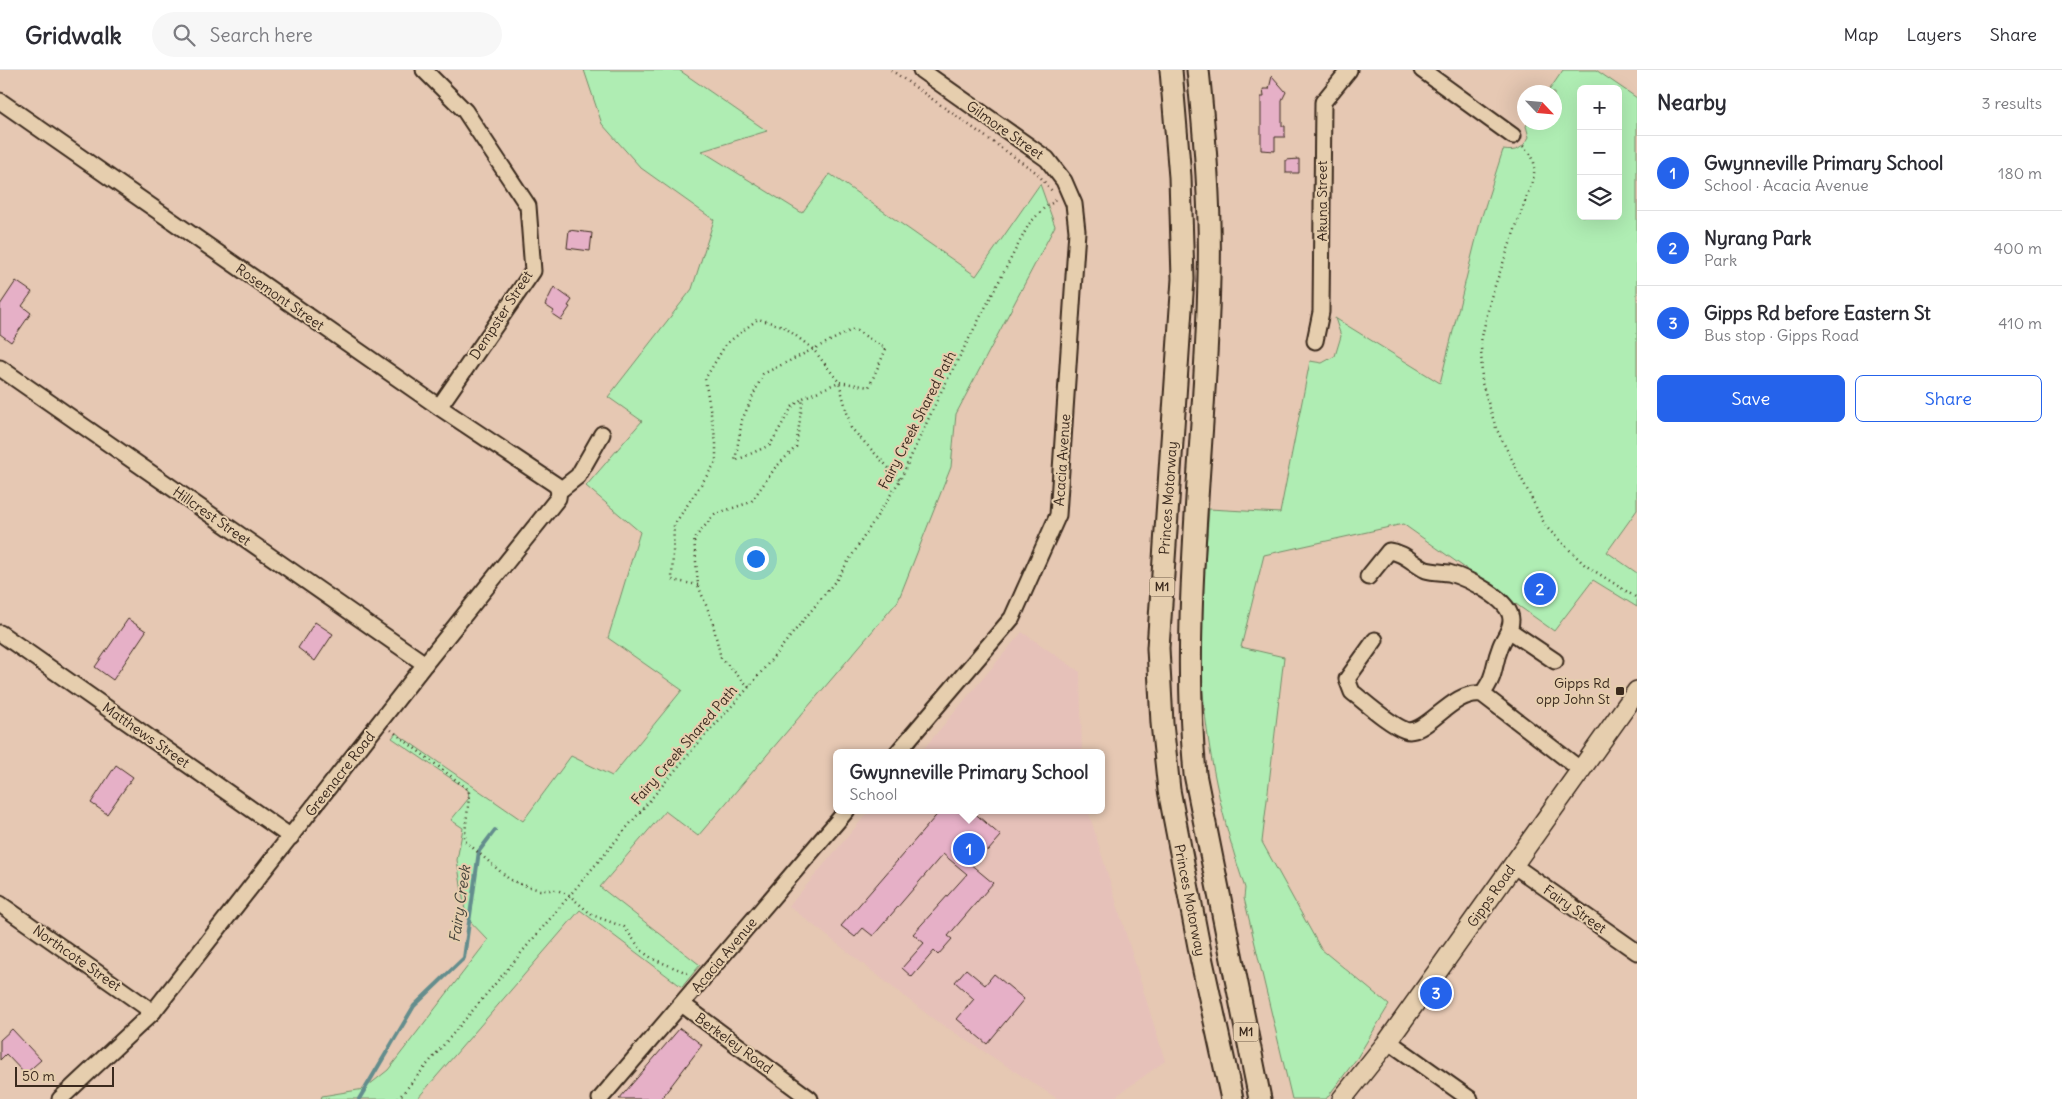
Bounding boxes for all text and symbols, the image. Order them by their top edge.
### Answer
search box [152,12,502,57]
text: Gridwalk [25,20,122,50]
icon: search [170,21,198,49]
text: Search here [210,23,313,47]
text: Map [1843,23,1878,46]
text: Layers [1906,23,1962,46]
text: Share [1990,23,2037,46]
north arrow [1517,85,1562,130]
map controls [1577,85,1622,220]
button: + [1577,85,1622,130]
text: Nearby [1657,89,1727,116]
text: 3 results [1982,93,2042,113]
street label: Gilmore Street [963,97,1047,163]
button: − [1577,130,1622,175]
text: Gwynneville Primary School [1704,151,1943,175]
street label: Akuna Street [1313,160,1331,242]
text: 1 [1670,163,1676,183]
text: 180 m [1998,163,2042,183]
button: layers [1577,175,1622,220]
text: School · Acacia Avenue [1704,175,1869,195]
text: Nyrang Park [1704,226,1812,250]
text: 2 [1669,238,1677,258]
text: 400 m [1994,238,2042,258]
text: Park [1704,250,1737,270]
street label: Rosemont Street [232,260,328,334]
street label: Dempster Street [466,267,537,363]
text: Gipps Rd before Eastern St [1704,301,1931,325]
text: 3 [1668,313,1678,333]
text: 410 m [1998,313,2042,333]
text: Bus stop · Gipps Road [1704,325,1859,345]
street label: Fairy Creek Shared Path [874,348,960,492]
button: Save [1657,375,1845,422]
button: Share [1855,375,2042,422]
street label: Acacia Avenue [1050,413,1074,507]
street label: Princes Motorway [1155,441,1181,555]
street label: Hillcrest Street [169,482,255,550]
your location [743,546,769,572]
pin: 2 [1524,570,1556,608]
road number: M1 [1150,578,1174,596]
place label: Gipps Rd opp John St [1536,674,1610,708]
street label: Fairy Creek Shared Path [627,682,741,808]
marker: Gipps Rd opp John St [1614,685,1626,697]
street label: Matthews Street [99,698,193,772]
street label: Greenacre Road [301,728,379,820]
popup [833,749,1105,814]
text: Gwynneville Primary School [849,760,1089,784]
text: School [849,784,897,804]
pin: 1 [953,830,985,868]
street label: Princes Motorway [1170,842,1210,958]
street label: Gipps Road [1463,861,1519,931]
water label: Fairy Creek [445,863,474,943]
street label: Fairy Street [1540,881,1610,937]
street label: Acacia Avenue [687,914,761,996]
street label: Northcote Street [29,921,125,995]
pin: 3 [1420,974,1452,1012]
street label: Berkeley Road [692,1009,776,1077]
road number: M1 [1234,1022,1258,1042]
scale bar [15,1064,114,1087]
text: 50 m [22,1067,55,1085]

